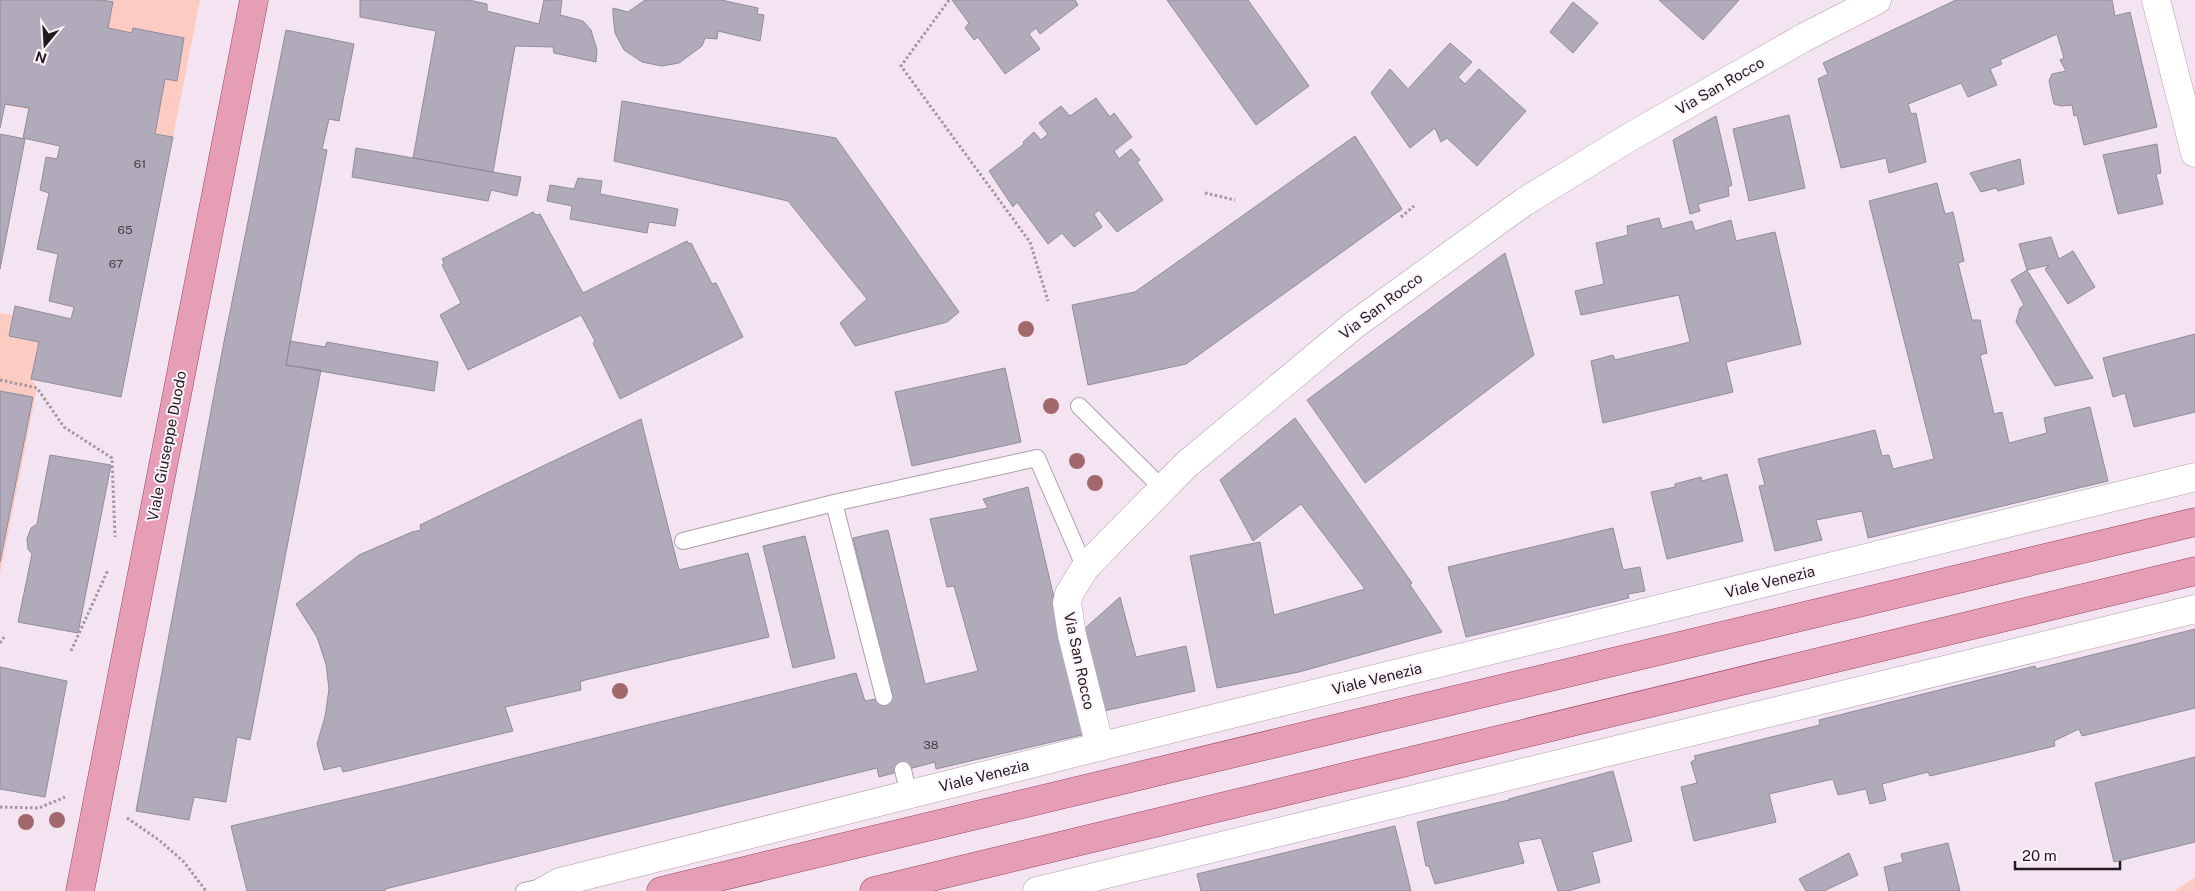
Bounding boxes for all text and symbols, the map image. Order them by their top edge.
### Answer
north arrow [20,20,70,70]
text: N [33,48,49,67]
street label: Via San Rocco [1672,53,1767,118]
house number: 61 [134,157,146,171]
house number: 65 [117,223,133,237]
house number: 67 [109,257,123,271]
street label: Via San Rocco [1336,269,1426,342]
street label: Viale Giuseppe Duodo [144,369,189,522]
street label: Viale Venezia [1723,562,1817,601]
street label: Via San Rocco [1061,611,1098,711]
street label: Viale Venezia [1330,659,1424,698]
house number: 38 [923,738,939,752]
street label: Viale Venezia [937,756,1031,795]
scale bar [2015,838,2120,870]
text: 20 m [2022,847,2057,864]

